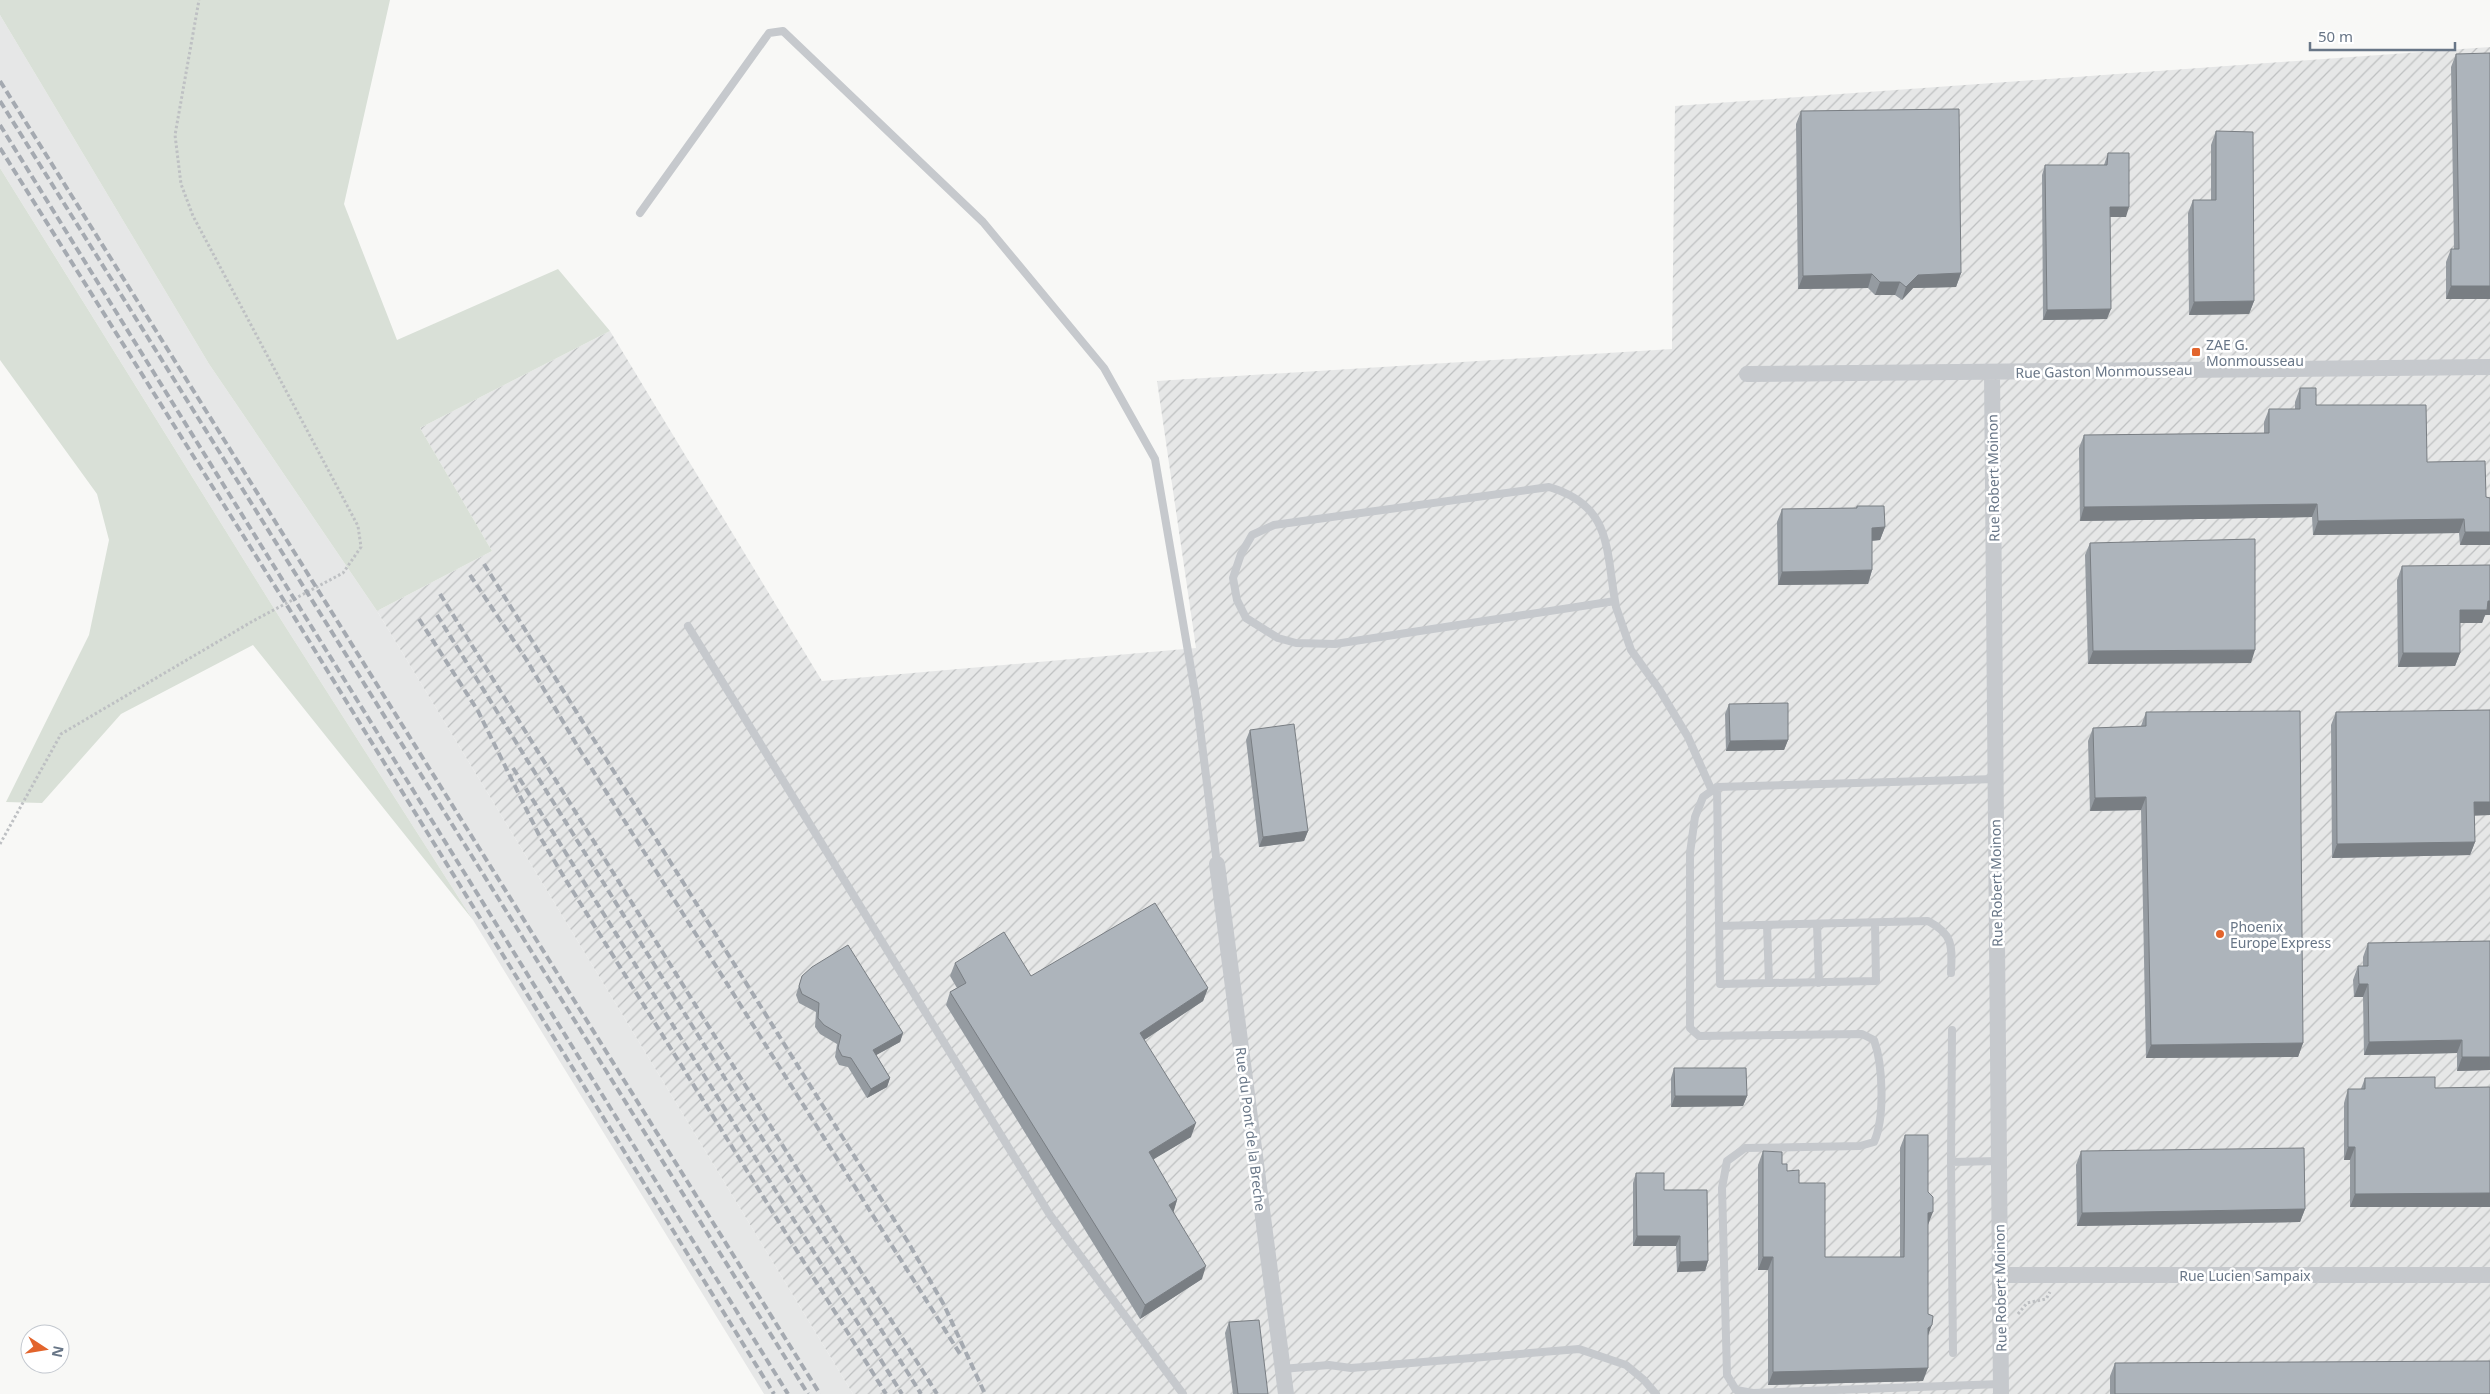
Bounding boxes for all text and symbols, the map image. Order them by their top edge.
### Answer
scale bar [2310,20,2455,52]
text: 50 m [2318,26,2353,46]
place label: ZAE G. Monmousseau [2206,335,2304,370]
marker: ZAE G. Monmousseau [2190,346,2202,358]
street label: Rue Gaston Monmousseau [2015,360,2193,382]
street label: Rue Robert Moinon [1982,414,2004,542]
street label: Rue Robert Moinon [1985,819,2007,947]
place label: Phoenix Europe Express [2230,917,2331,952]
marker: Phoenix Europe Express [2214,928,2226,940]
street label: Rue du Pont de la Breche [1232,1046,1271,1212]
street label: Rue Robert Moinon [1989,1224,2011,1352]
street label: Rue Lucien Sampaix [2179,1266,2311,1285]
north arrow [20,1324,70,1374]
text: N [48,1344,69,1359]

